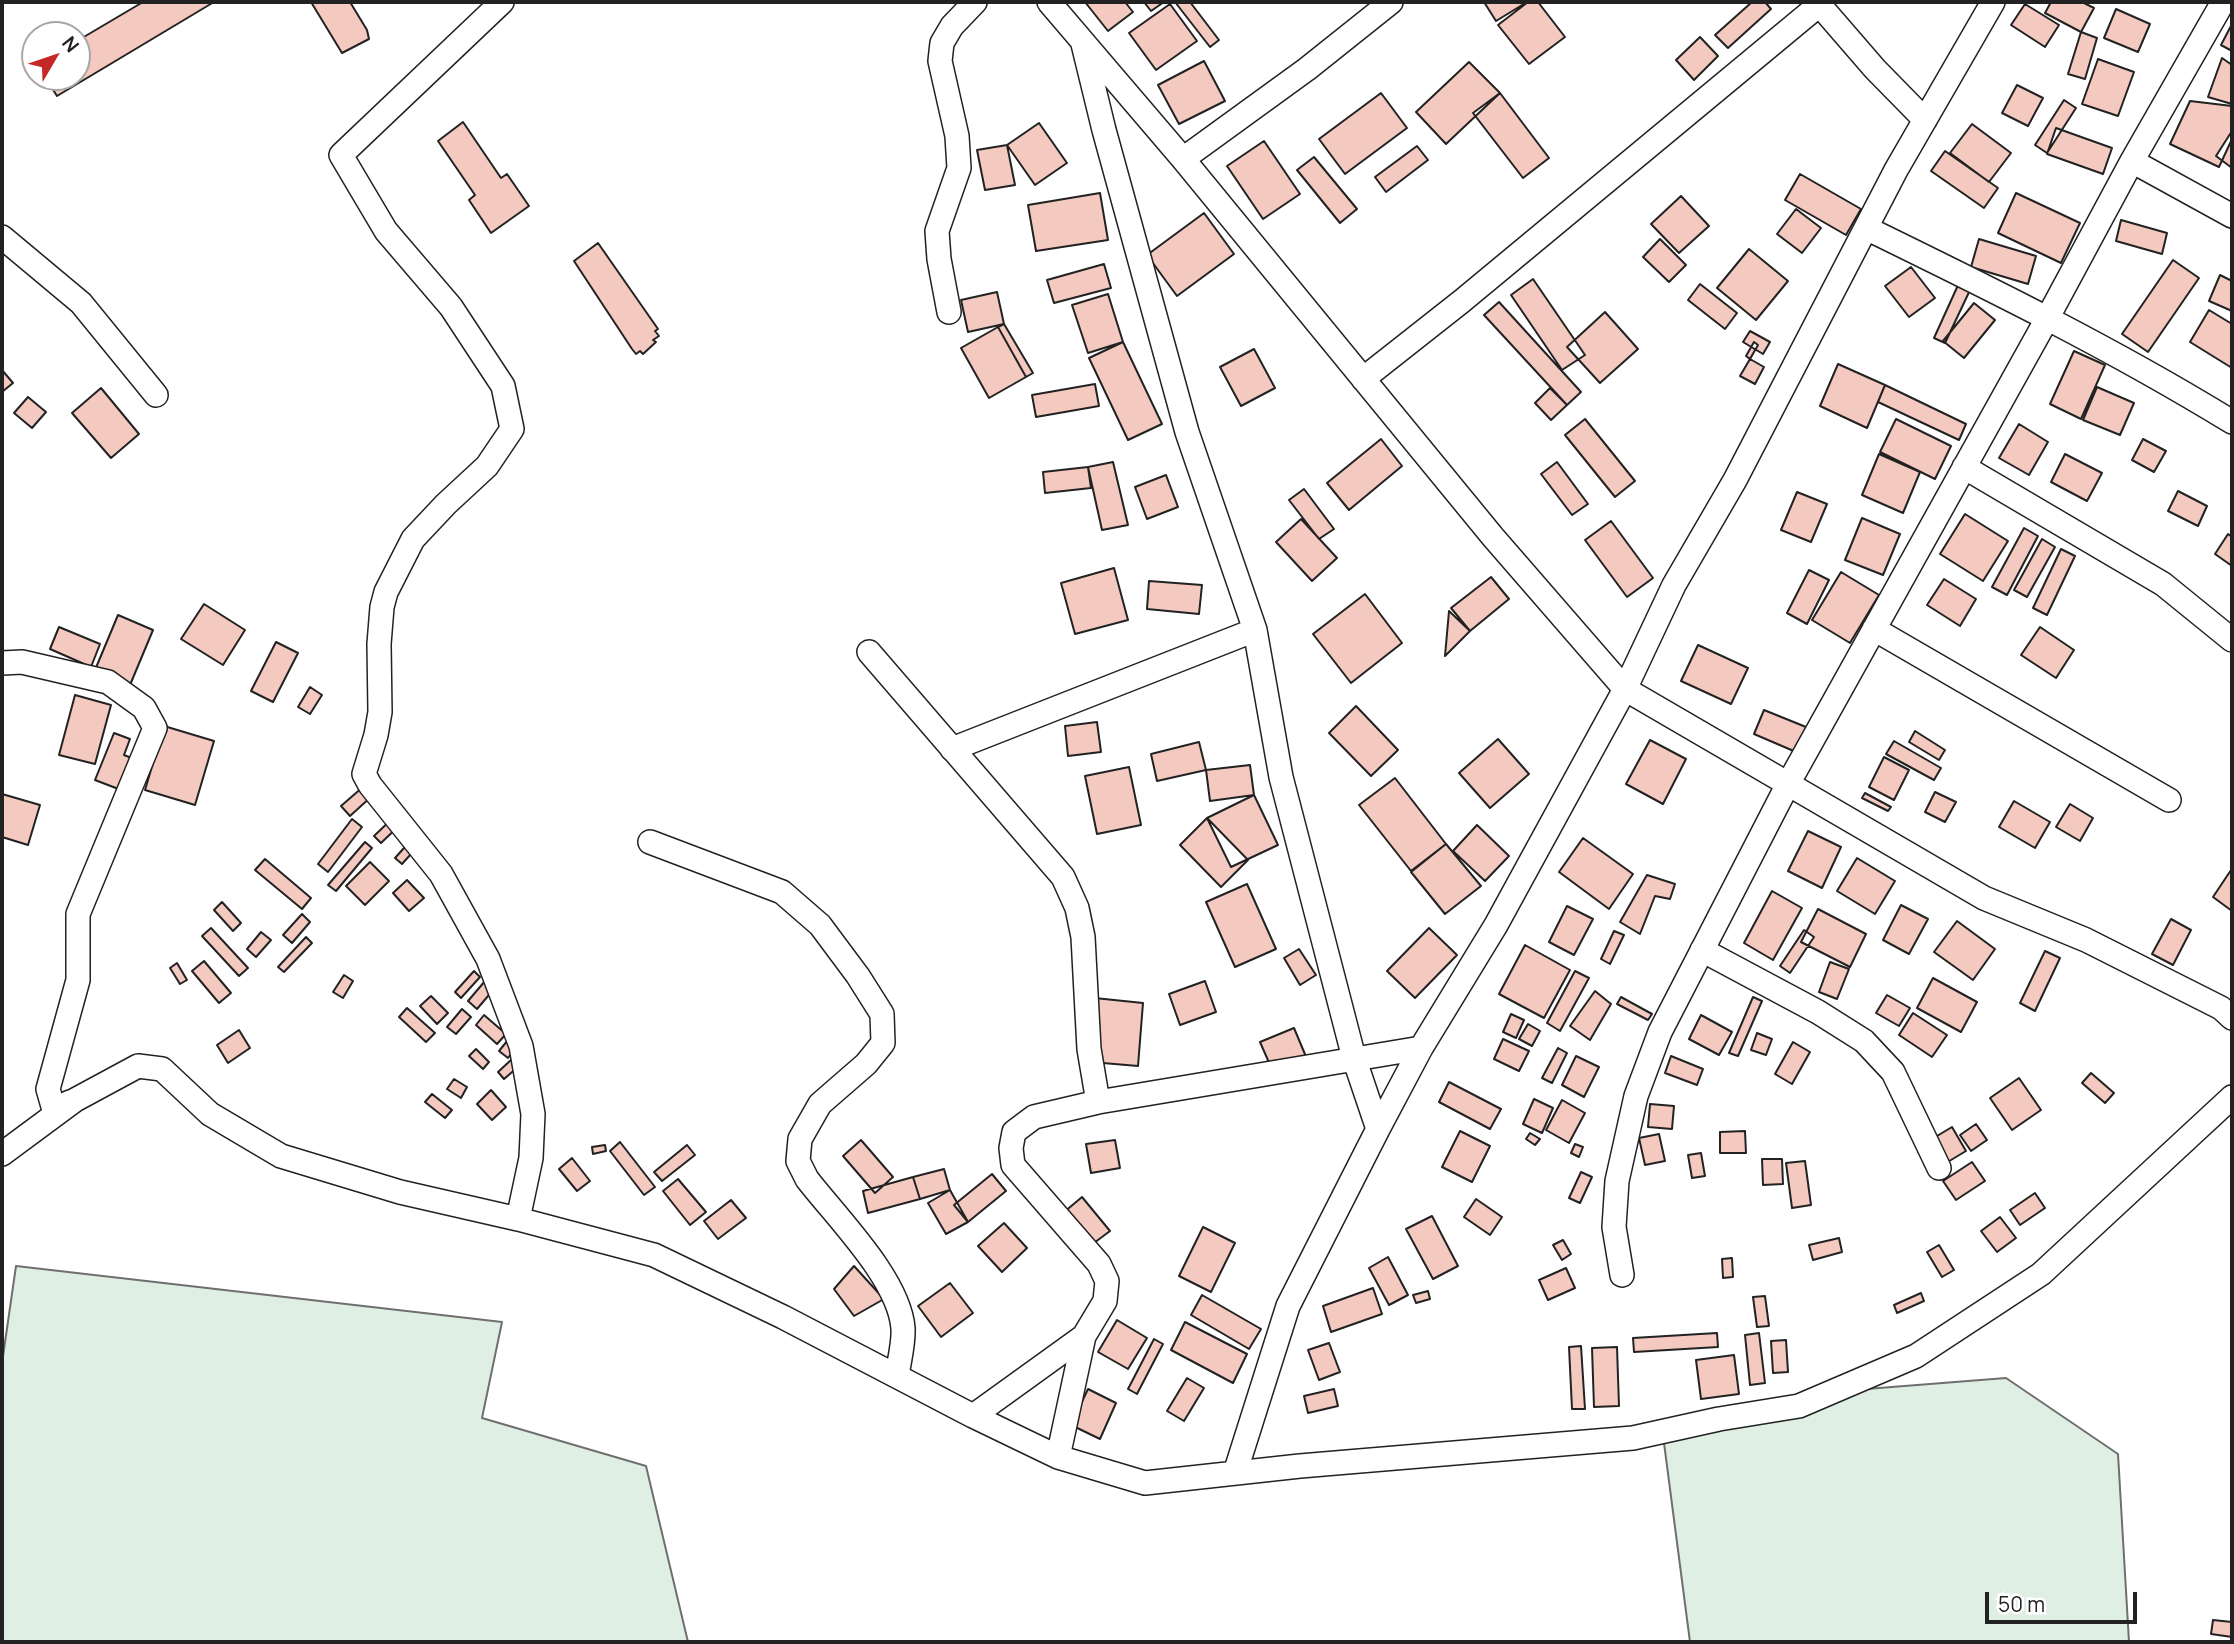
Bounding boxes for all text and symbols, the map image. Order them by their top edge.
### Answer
north arrow [21,21,91,91]
text: N [56,31,85,58]
scale bar [1989,1578,2141,1622]
text: 50 m [1998,1590,2045,1618]

